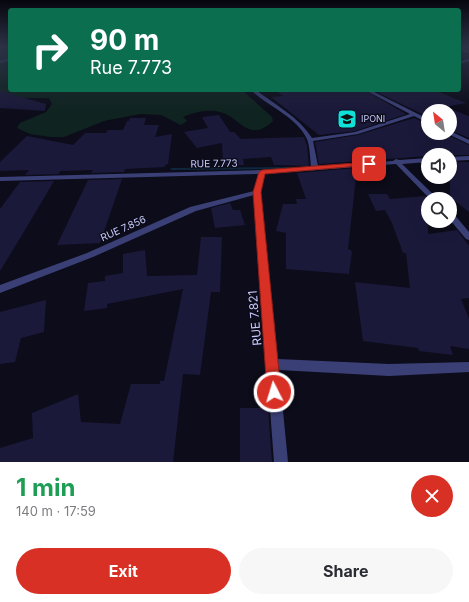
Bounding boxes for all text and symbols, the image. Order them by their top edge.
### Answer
text: 90 m [90,23,159,57]
icon: right [24,24,76,76]
text: Rue 7.773 [90,57,172,78]
north arrow [421,104,457,140]
map controls [421,104,457,228]
school or university icon: IPONI [336,108,358,130]
place label: IPONI [361,113,385,124]
pin [352,147,386,181]
button: sound [421,148,457,184]
icon: arrive [358,153,380,175]
street label: RUE 7.773 [190,157,238,169]
button: search [421,192,457,228]
street label: RUE 7.856 [99,213,147,243]
street label: RUE 7.821 [245,290,264,346]
position arrow [253,371,295,413]
text: 1 min [16,473,75,502]
button: close [411,475,453,517]
text: 140 m · 17:59 [16,503,96,519]
button: Exit [16,548,231,594]
button: Share [239,548,453,594]

